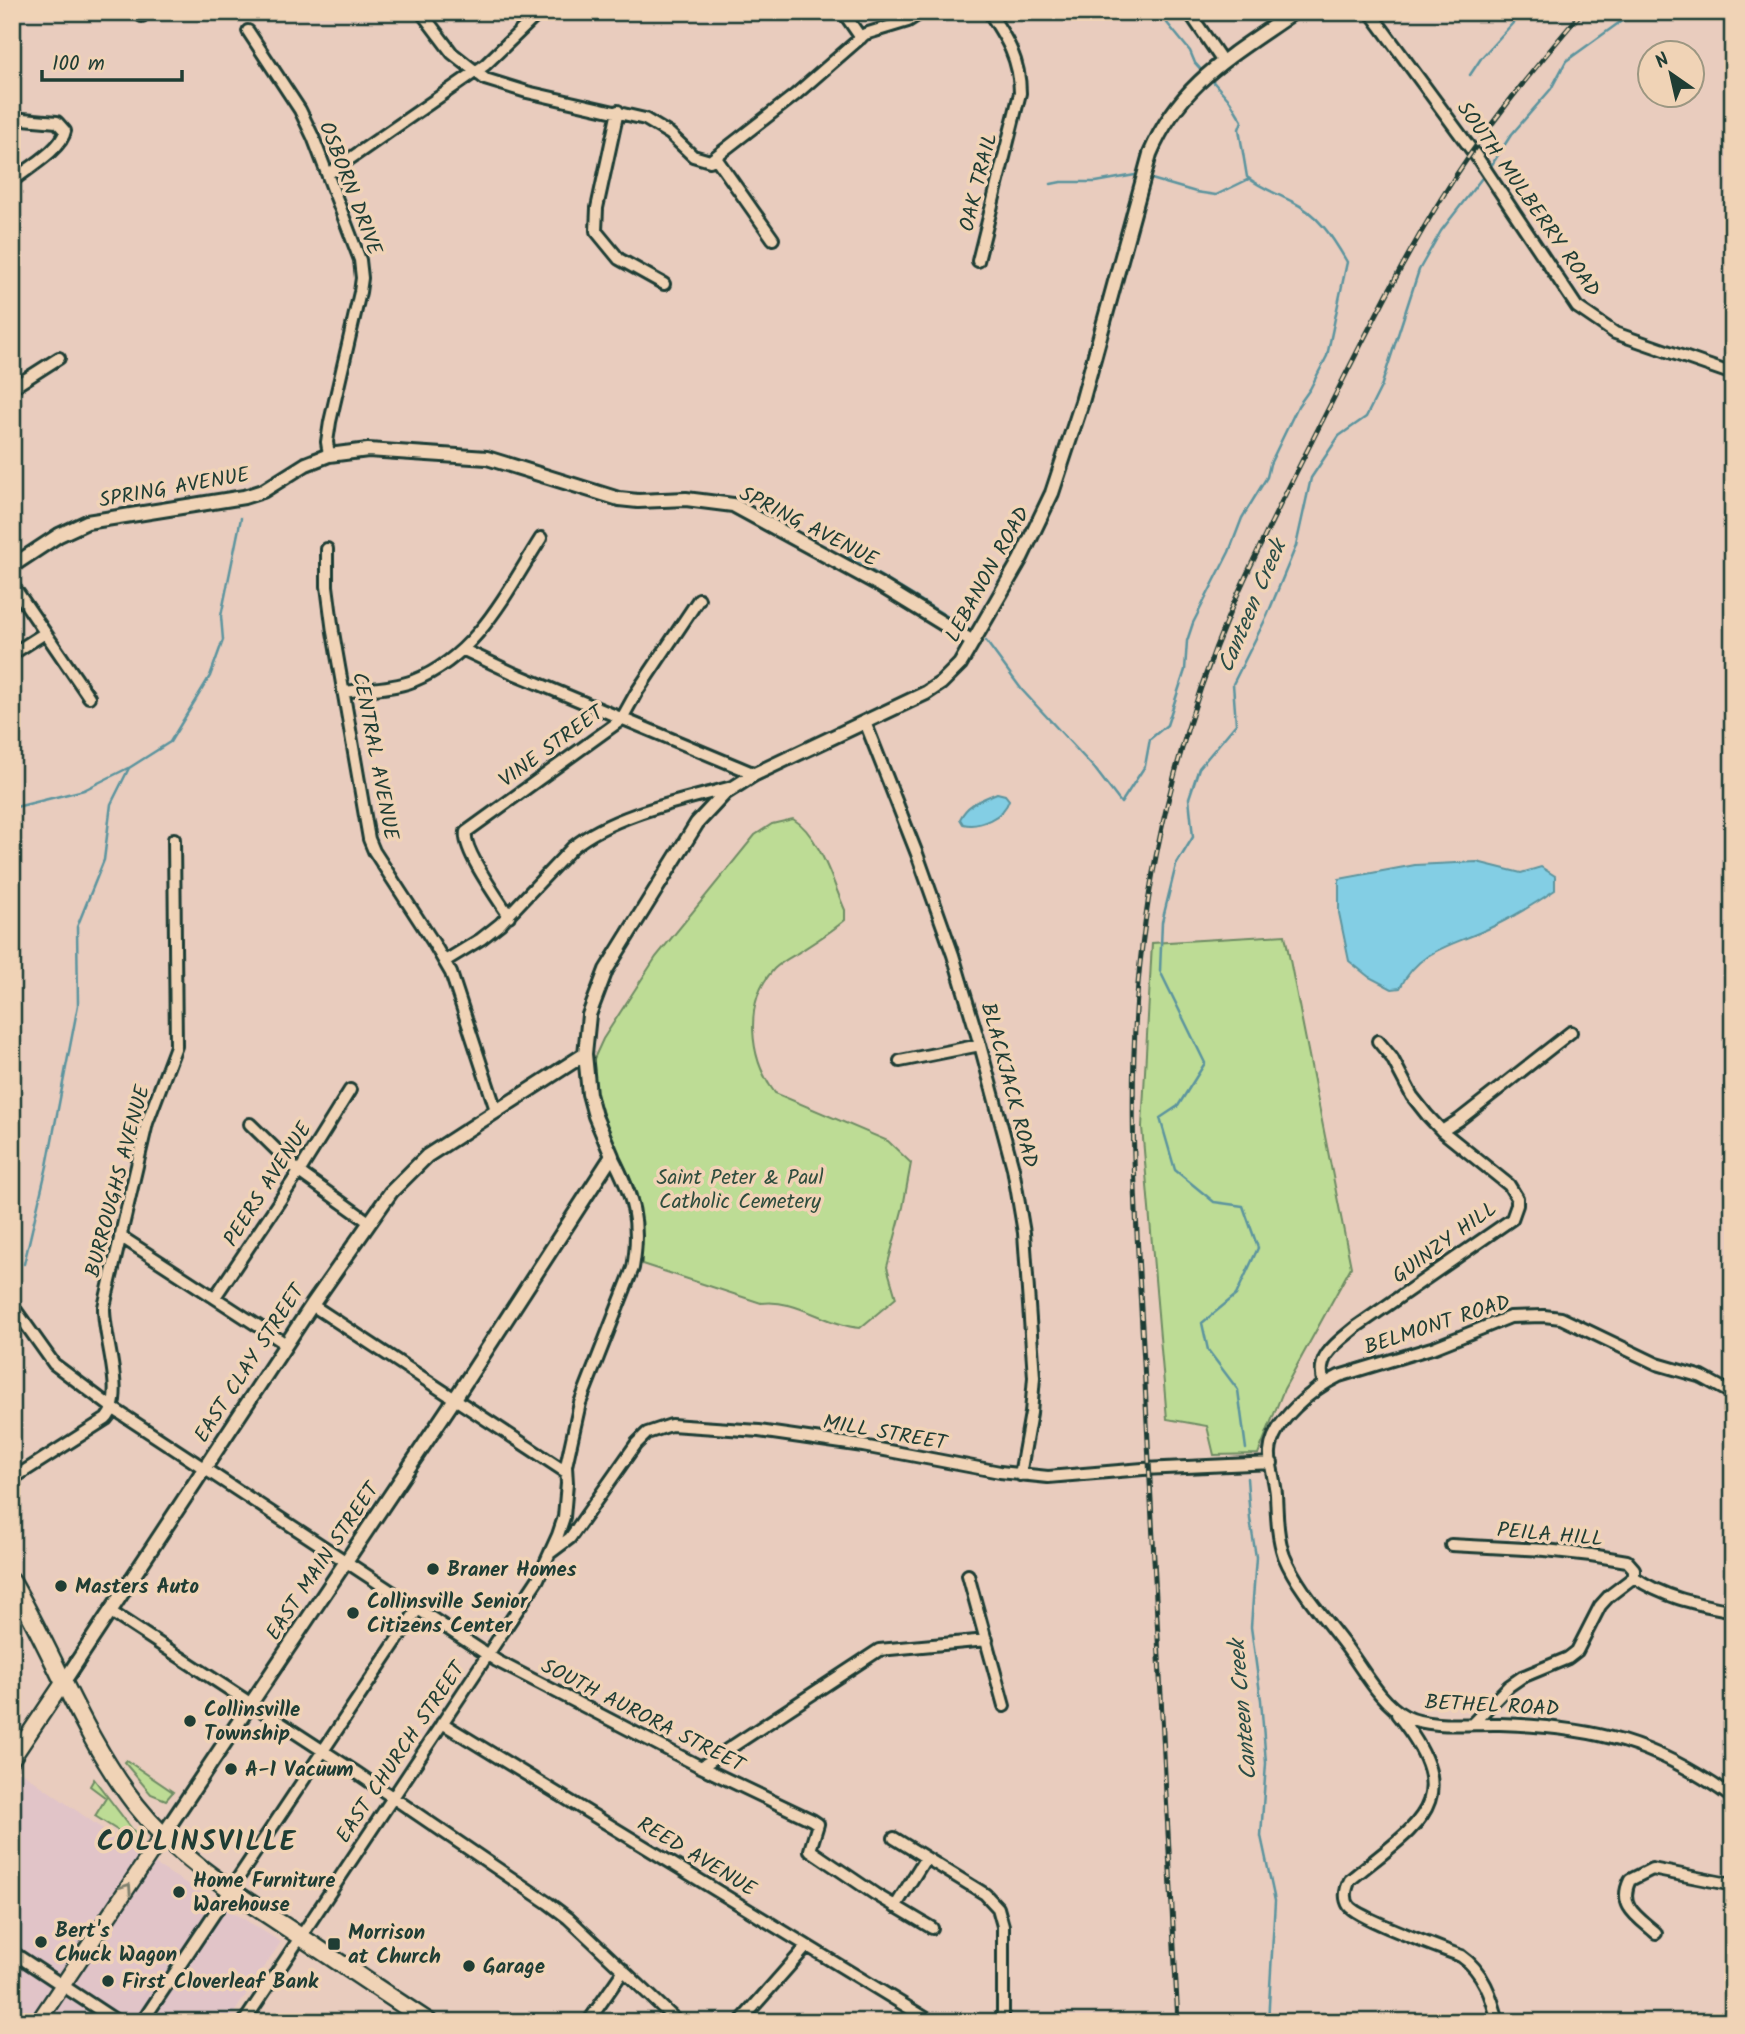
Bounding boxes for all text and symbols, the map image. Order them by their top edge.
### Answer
scale bar [42,38,182,82]
north arrow [1636,38,1706,108]
text: N [1649,46,1676,77]
text: 100 m [52,48,105,81]
street label: SOUTH MULBERRY ROAD [1447,95,1608,305]
street label: OSBORN DRIVE [309,117,391,261]
street label: OAK TRAIL [951,130,1008,235]
street label: SPRING AVENUE [97,459,253,518]
street label: SPRING AVENUE [733,478,884,577]
street label: LEBANON ROAD [937,501,1039,649]
water label: Canteen Creek [1209,532,1298,679]
street label: CENTRAL AVENUE [342,669,407,844]
street label: VINE STREET [492,697,613,797]
street label: BLACKJACK ROAD [971,999,1046,1172]
street label: BURROUGHS AVENUE [77,1081,160,1281]
street label: PEERS AVENUE [215,1115,321,1254]
park label: Saint Peter & Paul Catholic Cemetery [656,1162,824,1219]
street label: GUINZY HILL [1385,1194,1504,1293]
street label: EAST CLAY STREET [186,1276,315,1450]
street label: BELMONT ROAD [1360,1286,1515,1365]
street label: MILL STREET [820,1406,951,1461]
street label: EAST MAIN STREET [258,1475,390,1648]
street label: PEILA HILL [1495,1514,1604,1557]
place label: Braner Homes [447,1554,577,1587]
marker: Braner Homes [425,1561,441,1577]
place label: Masters Auto [75,1571,200,1604]
marker: Masters Auto [53,1578,69,1594]
place label: Collinsville Senior Citizens Center [367,1586,529,1643]
marker: Collinsville Senior Citizens Center [345,1605,361,1621]
water label: Canteen Creek [1220,1635,1268,1782]
street label: SOUTH AURORA STREET [535,1651,751,1783]
street label: EAST CHURCH STREET [328,1654,475,1850]
street label: BETHEL ROAD [1424,1686,1560,1726]
place label: Collinsville Township [204,1694,300,1751]
marker: Collinsville Township [182,1713,198,1729]
place label: A-1 Vacuum [245,1754,354,1787]
marker: A-1 Vacuum [223,1761,239,1777]
street label: REED AVENUE [630,1809,763,1906]
district label: COLLINSVILLE [97,1820,297,1865]
place label: Home Furniture Warehouse [193,1865,336,1922]
one-way arrow [119,1883,131,1896]
marker: Home Furniture Warehouse [171,1884,187,1900]
place label: Bert's Chuck Wagon [55,1915,177,1972]
place label: Morrison at Church [348,1917,441,1974]
marker: Bert's Chuck Wagon [33,1934,49,1950]
marker: Morrison at Church [326,1936,342,1952]
place label: Garage [483,1951,545,1984]
marker: Garage [461,1958,477,1974]
place label: First Cloverleaf Bank [122,1966,319,1999]
marker: First Cloverleaf Bank [100,1973,116,1989]

